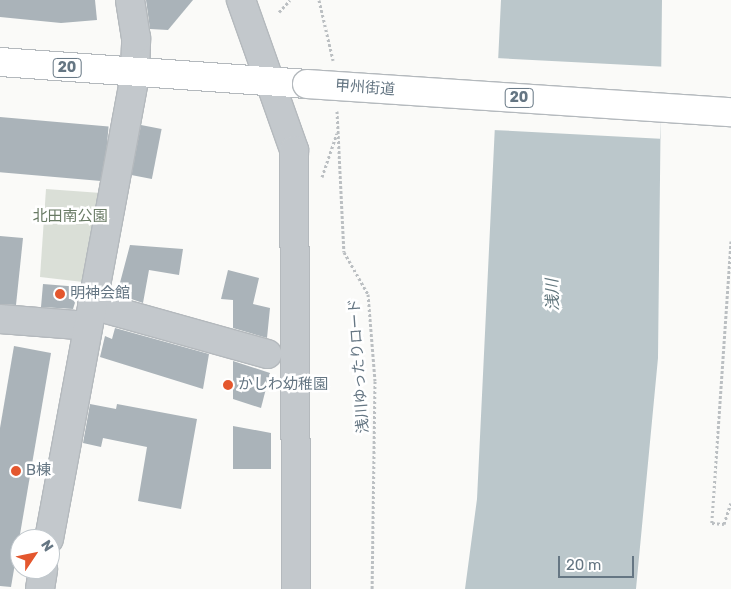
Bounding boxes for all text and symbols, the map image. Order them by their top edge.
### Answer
road number: 20 [52,56,82,80]
street label: 甲州街道 [334,77,396,99]
road number: 20 [504,86,534,110]
park label: 北田南公園 [33,208,107,226]
water label: 浅川 [543,279,563,311]
place label: 明神会館 [70,285,130,303]
marker: 明神会館 [54,288,66,300]
street label: 浅川ゆったりロード [345,298,373,434]
place label: かしわ幼稚園 [238,376,328,394]
marker: かしわ幼稚園 [222,379,234,391]
place label: B棟 [26,462,51,480]
marker: B棟 [10,465,22,477]
north arrow [10,529,60,579]
text: N [37,537,57,555]
scale bar [561,546,637,578]
text: 20 m [566,556,601,574]

